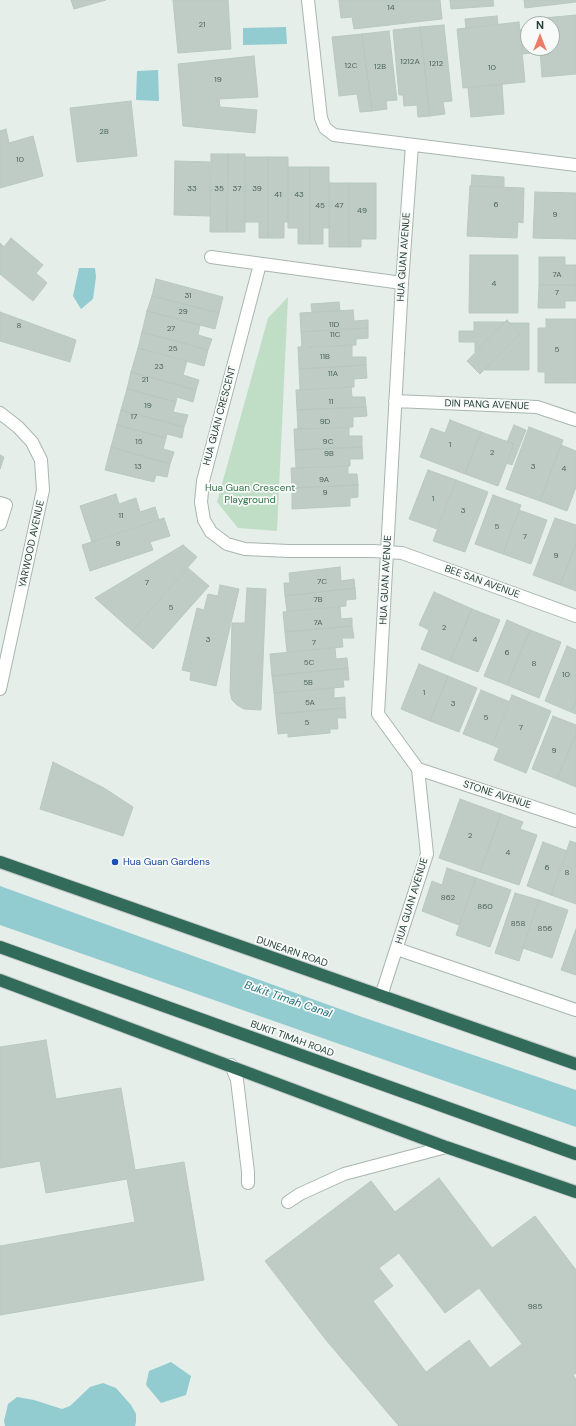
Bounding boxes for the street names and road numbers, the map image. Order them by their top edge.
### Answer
street label: HUA GUAN AVENUE [395,212,413,302]
street label: HUA GUAN CRESCENT [201,365,239,467]
street label: DIN PANG AVENUE [445,398,529,412]
street label: YARWOOD AVENUE [17,499,47,589]
street label: HUA GUAN AVENUE [378,535,394,625]
street label: BEE SAN AVENUE [443,563,521,601]
street label: STONE AVENUE [461,778,533,812]
street label: HUA GUAN AVENUE [393,856,431,946]
street label: DUNEARN ROAD [255,934,329,970]
street label: BUKIT TIMAH ROAD [249,1018,335,1060]

